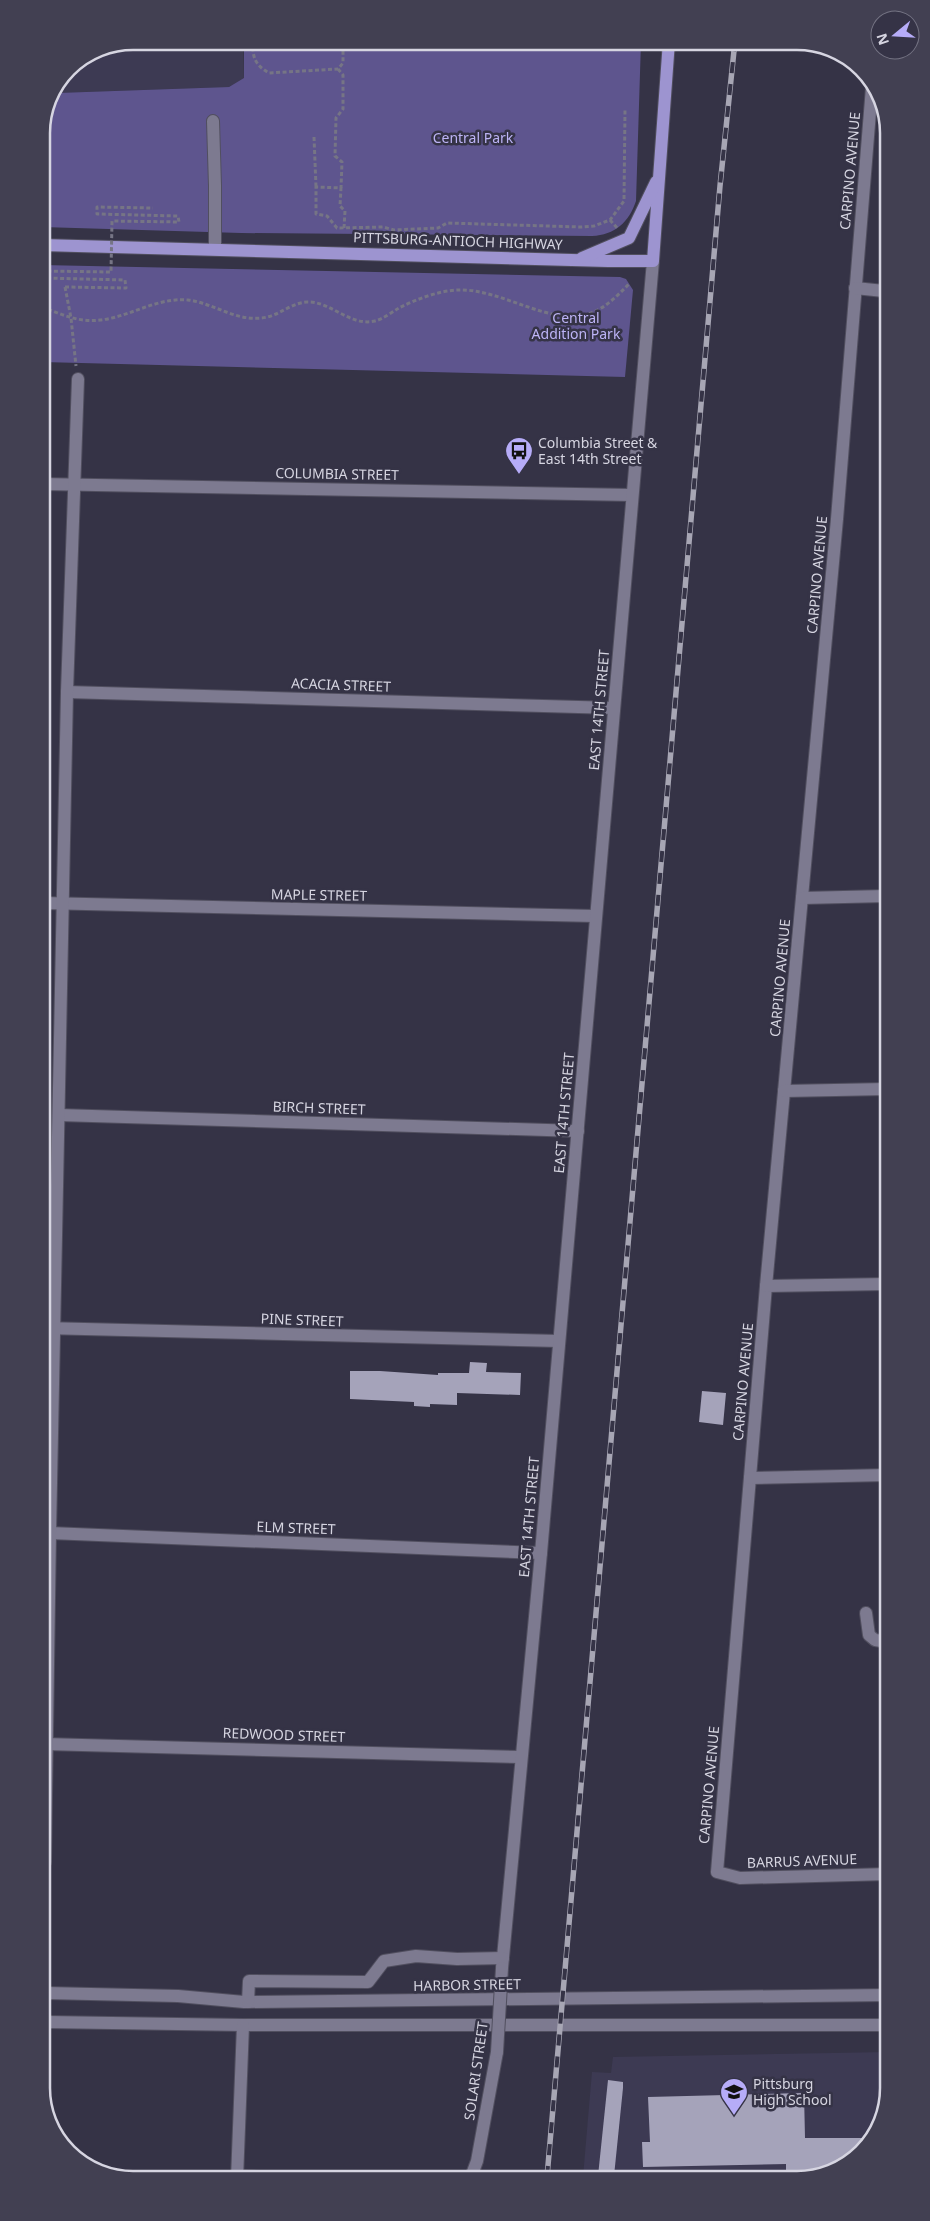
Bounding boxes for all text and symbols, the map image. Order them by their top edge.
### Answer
north arrow [870,10,920,60]
text: N [871,31,893,48]
street label: CARPINO AVENUE [835,111,864,231]
park label: Central Park [433,128,514,147]
street label: PITTSBURG-ANTIOCH HIGHWAY [353,227,563,254]
park label: Central Addition Park [532,308,621,343]
place label: Columbia Street & East 14th Street [538,433,658,468]
bus stop icon: Columbia Street & East 14th Street [504,436,534,475]
street label: COLUMBIA STREET [275,463,399,484]
street label: CARPINO AVENUE [802,515,831,635]
street label: EAST 14TH STREET [584,649,613,771]
street label: ACACIA STREET [291,673,391,696]
street label: MAPLE STREET [271,884,368,905]
street label: CARPINO AVENUE [765,918,794,1038]
street label: EAST 14TH STREET [549,1052,578,1174]
street label: BIRCH STREET [272,1096,366,1119]
street label: PINE STREET [260,1309,344,1330]
street label: CARPINO AVENUE [728,1322,757,1442]
street label: EAST 14TH STREET [514,1456,543,1578]
street label: ELM STREET [256,1517,336,1538]
street label: REDWOOD STREET [222,1723,346,1746]
street label: CARPINO AVENUE [694,1725,723,1845]
street label: BARRUS AVENUE [747,1849,857,1872]
street label: HARBOR STREET [413,1974,521,1995]
street label: SOLARI STREET [459,2020,492,2122]
place label: Pittsburg High School [753,2074,832,2109]
school or university icon: Pittsburg High School [719,2077,749,2116]

